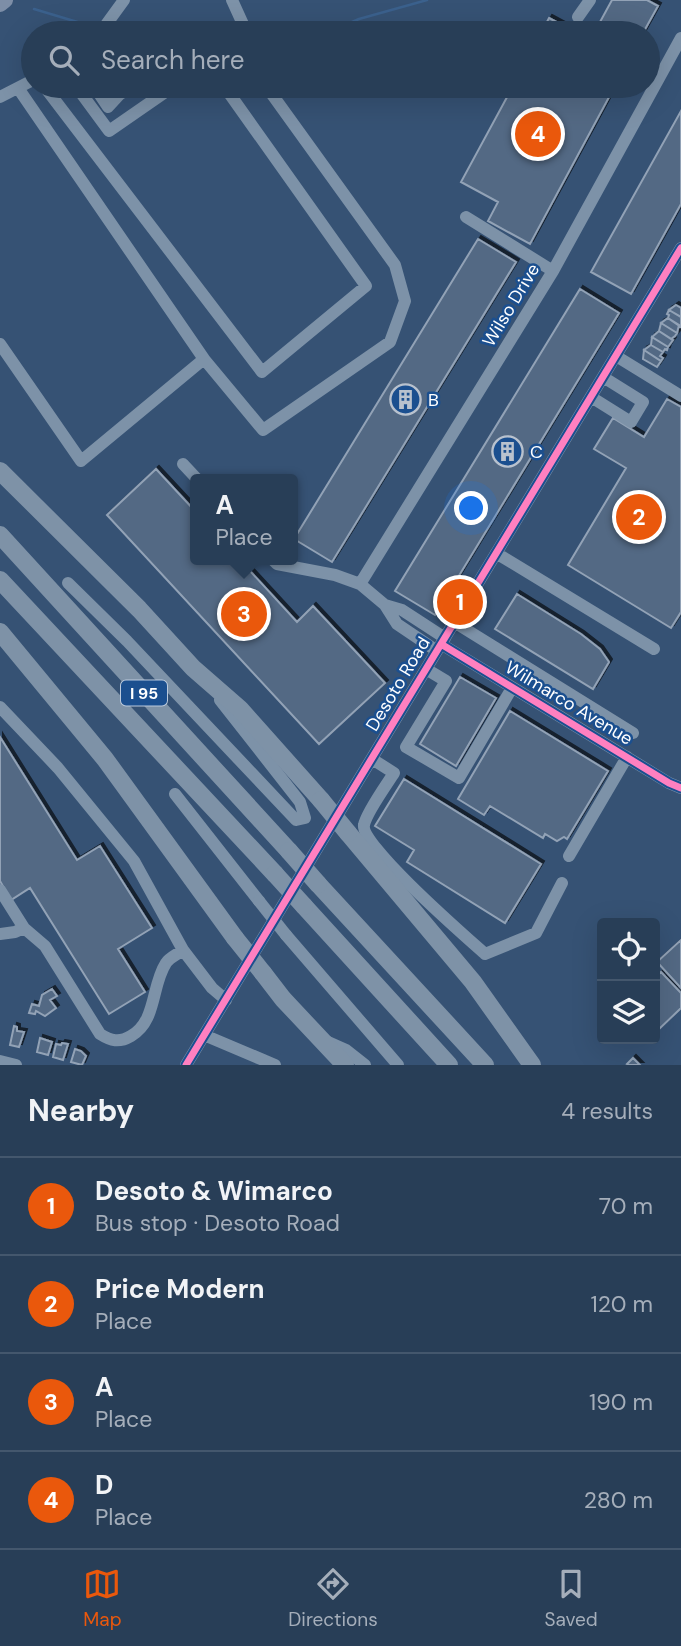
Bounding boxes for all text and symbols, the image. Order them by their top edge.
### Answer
search box [21,21,660,98]
icon: search [45,41,83,79]
text: Search here [101,43,244,77]
pin: 4 [515,108,561,160]
street label: Wilso Drive [477,259,545,351]
building icon: B [388,383,422,417]
place label: B [428,388,439,412]
building icon: C [490,435,524,469]
place label: C [530,440,543,464]
popup [190,474,298,565]
text: A [215,488,234,522]
your location [454,491,488,525]
pin: 2 [616,491,662,543]
text: Place [215,522,273,552]
pin: 1 [437,576,483,628]
pin: 3 [221,588,267,640]
street label: Desoto Road [360,632,436,736]
street label: Wilmarco Avenue [501,655,637,751]
road number: I 95 [121,680,167,706]
map controls [597,918,660,1044]
button: locate [597,918,660,981]
button: layers [597,981,660,1044]
text: Nearby [28,1091,134,1130]
text: 4 results [561,1096,653,1126]
text: Desoto & Wimarco [95,1174,333,1208]
text: 1 [47,1191,55,1221]
text: 70 m [599,1191,653,1221]
text: Bus stop · Desoto Road [95,1208,340,1238]
text: Price Modern [95,1272,265,1306]
text: 2 [44,1289,58,1319]
text: 120 m [590,1289,653,1319]
text: Place [95,1306,152,1336]
text: A [95,1370,113,1404]
text: 3 [44,1387,58,1417]
text: 190 m [589,1387,653,1417]
text: Place [95,1404,152,1434]
text: D [95,1468,113,1502]
text: 4 [44,1485,58,1515]
text: 280 m [584,1485,653,1515]
text: Place [95,1502,152,1532]
tab: Map [83,1565,122,1632]
tab: Directions [288,1565,378,1632]
tab: Saved [544,1565,598,1632]

